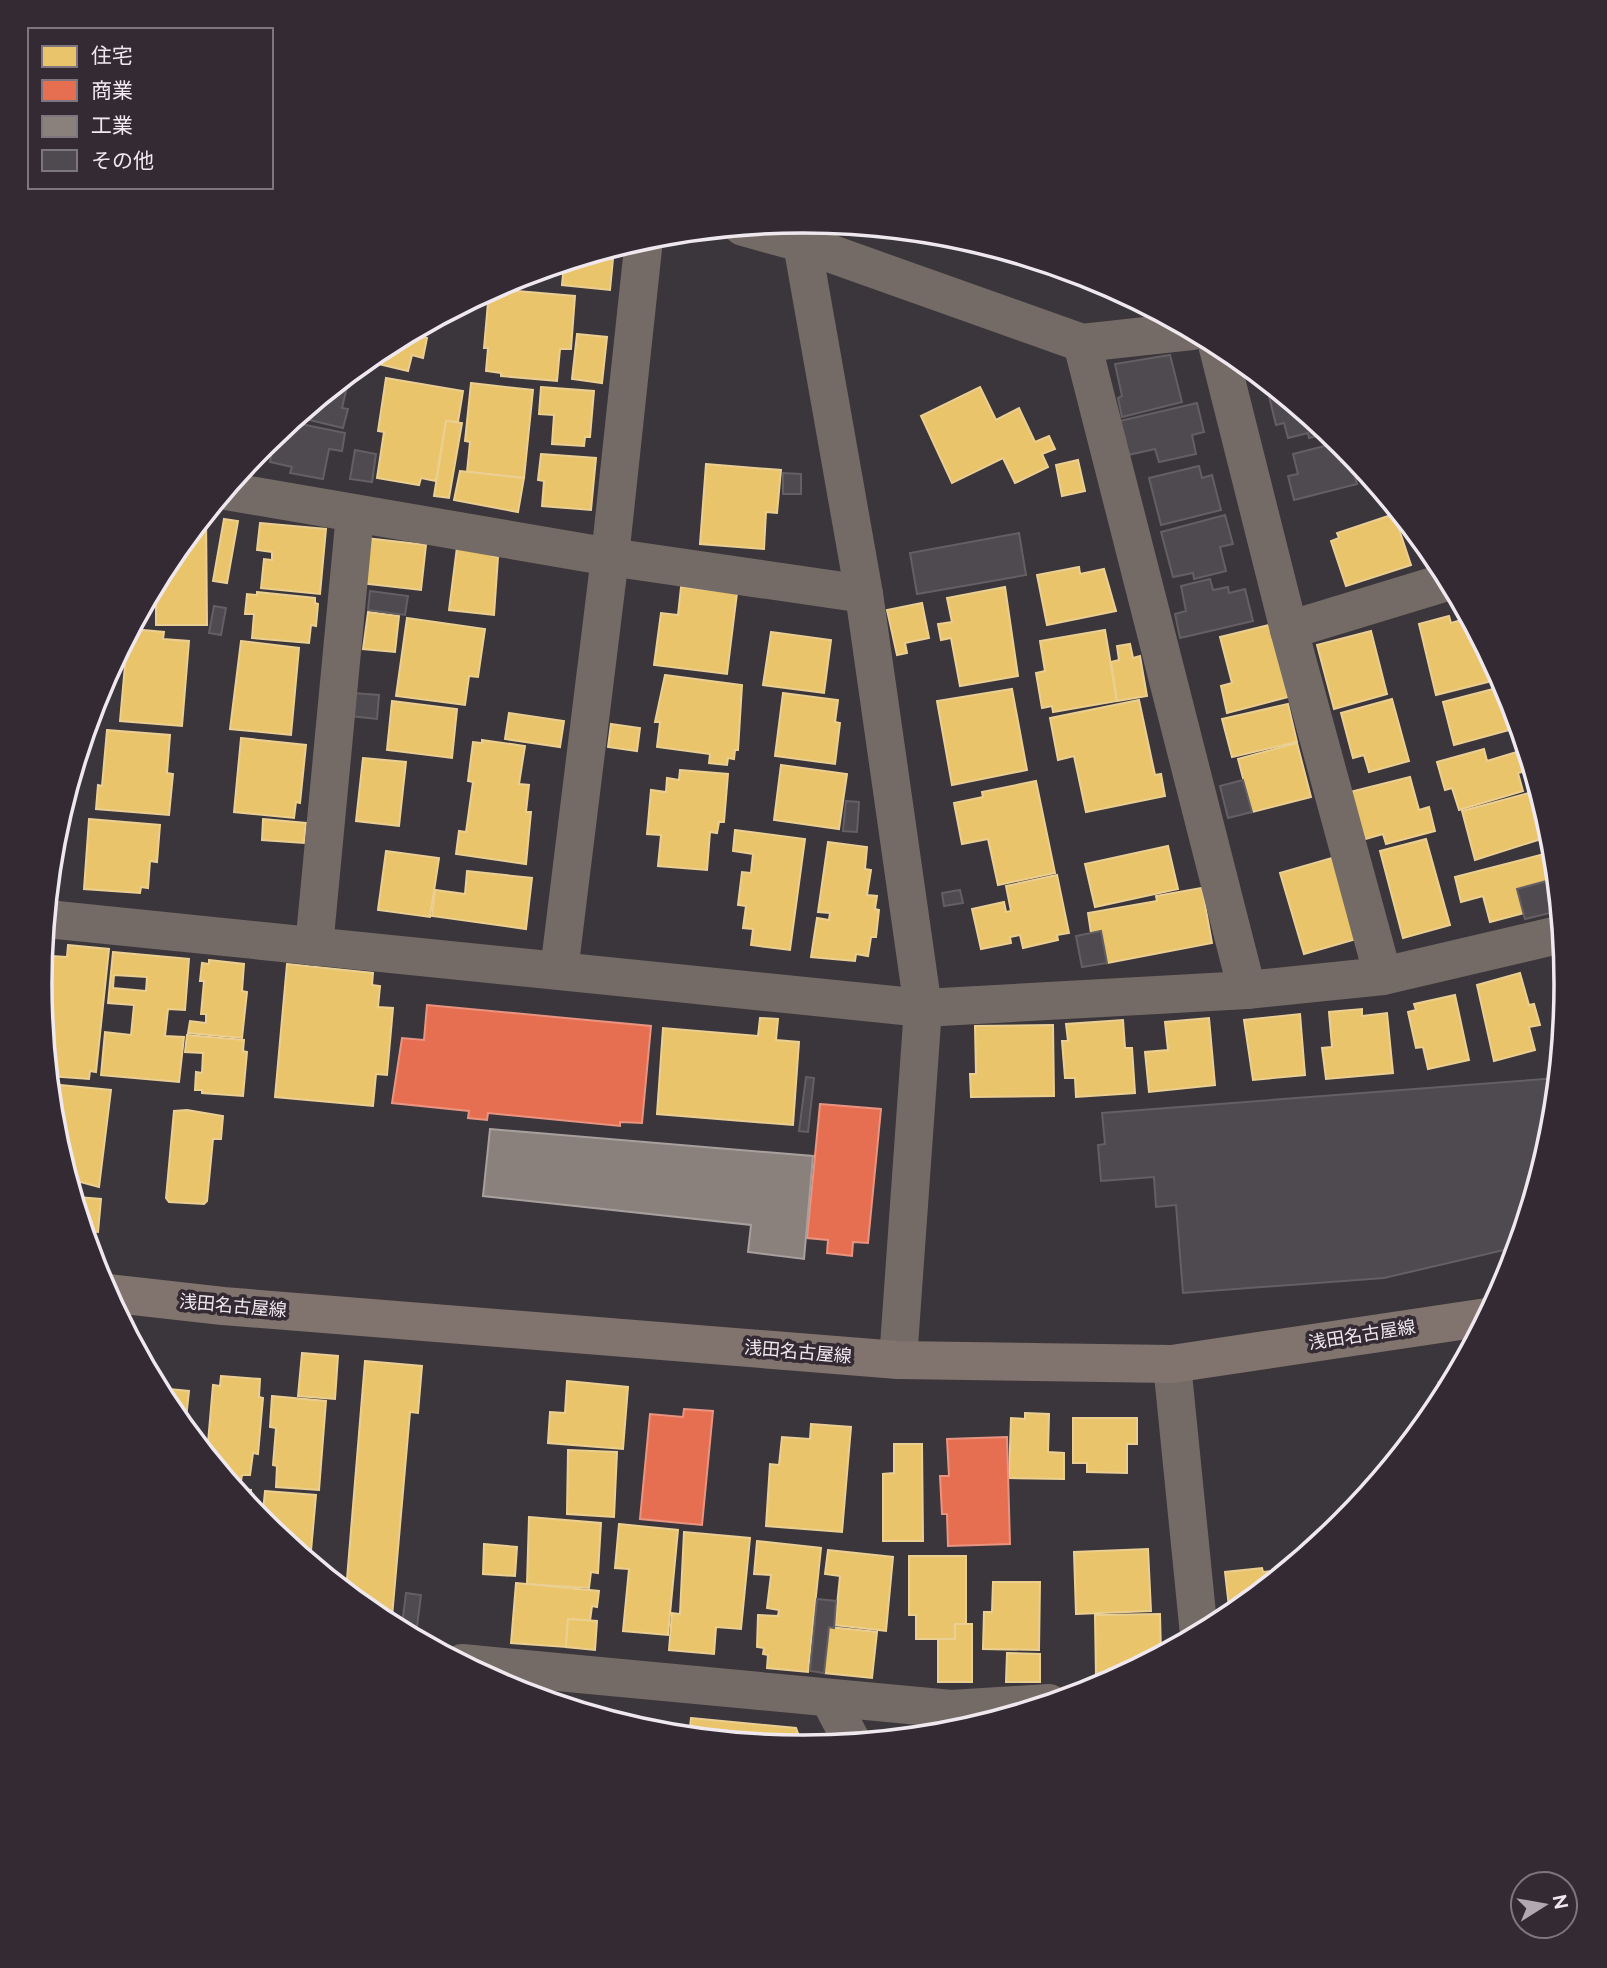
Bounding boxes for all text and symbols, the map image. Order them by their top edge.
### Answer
legend [28,28,273,189]
text: 住宅 [91,43,133,68]
text: 商業 [91,78,133,103]
text: 工業 [91,113,133,138]
text: その他 [91,148,154,173]
street label: 浅田名古屋線 [178,1290,288,1321]
street label: 浅田名古屋線 [1307,1316,1417,1353]
street label: 浅田名古屋線 [743,1336,853,1367]
north arrow [1509,1870,1579,1940]
text: N [1549,1893,1573,1911]

